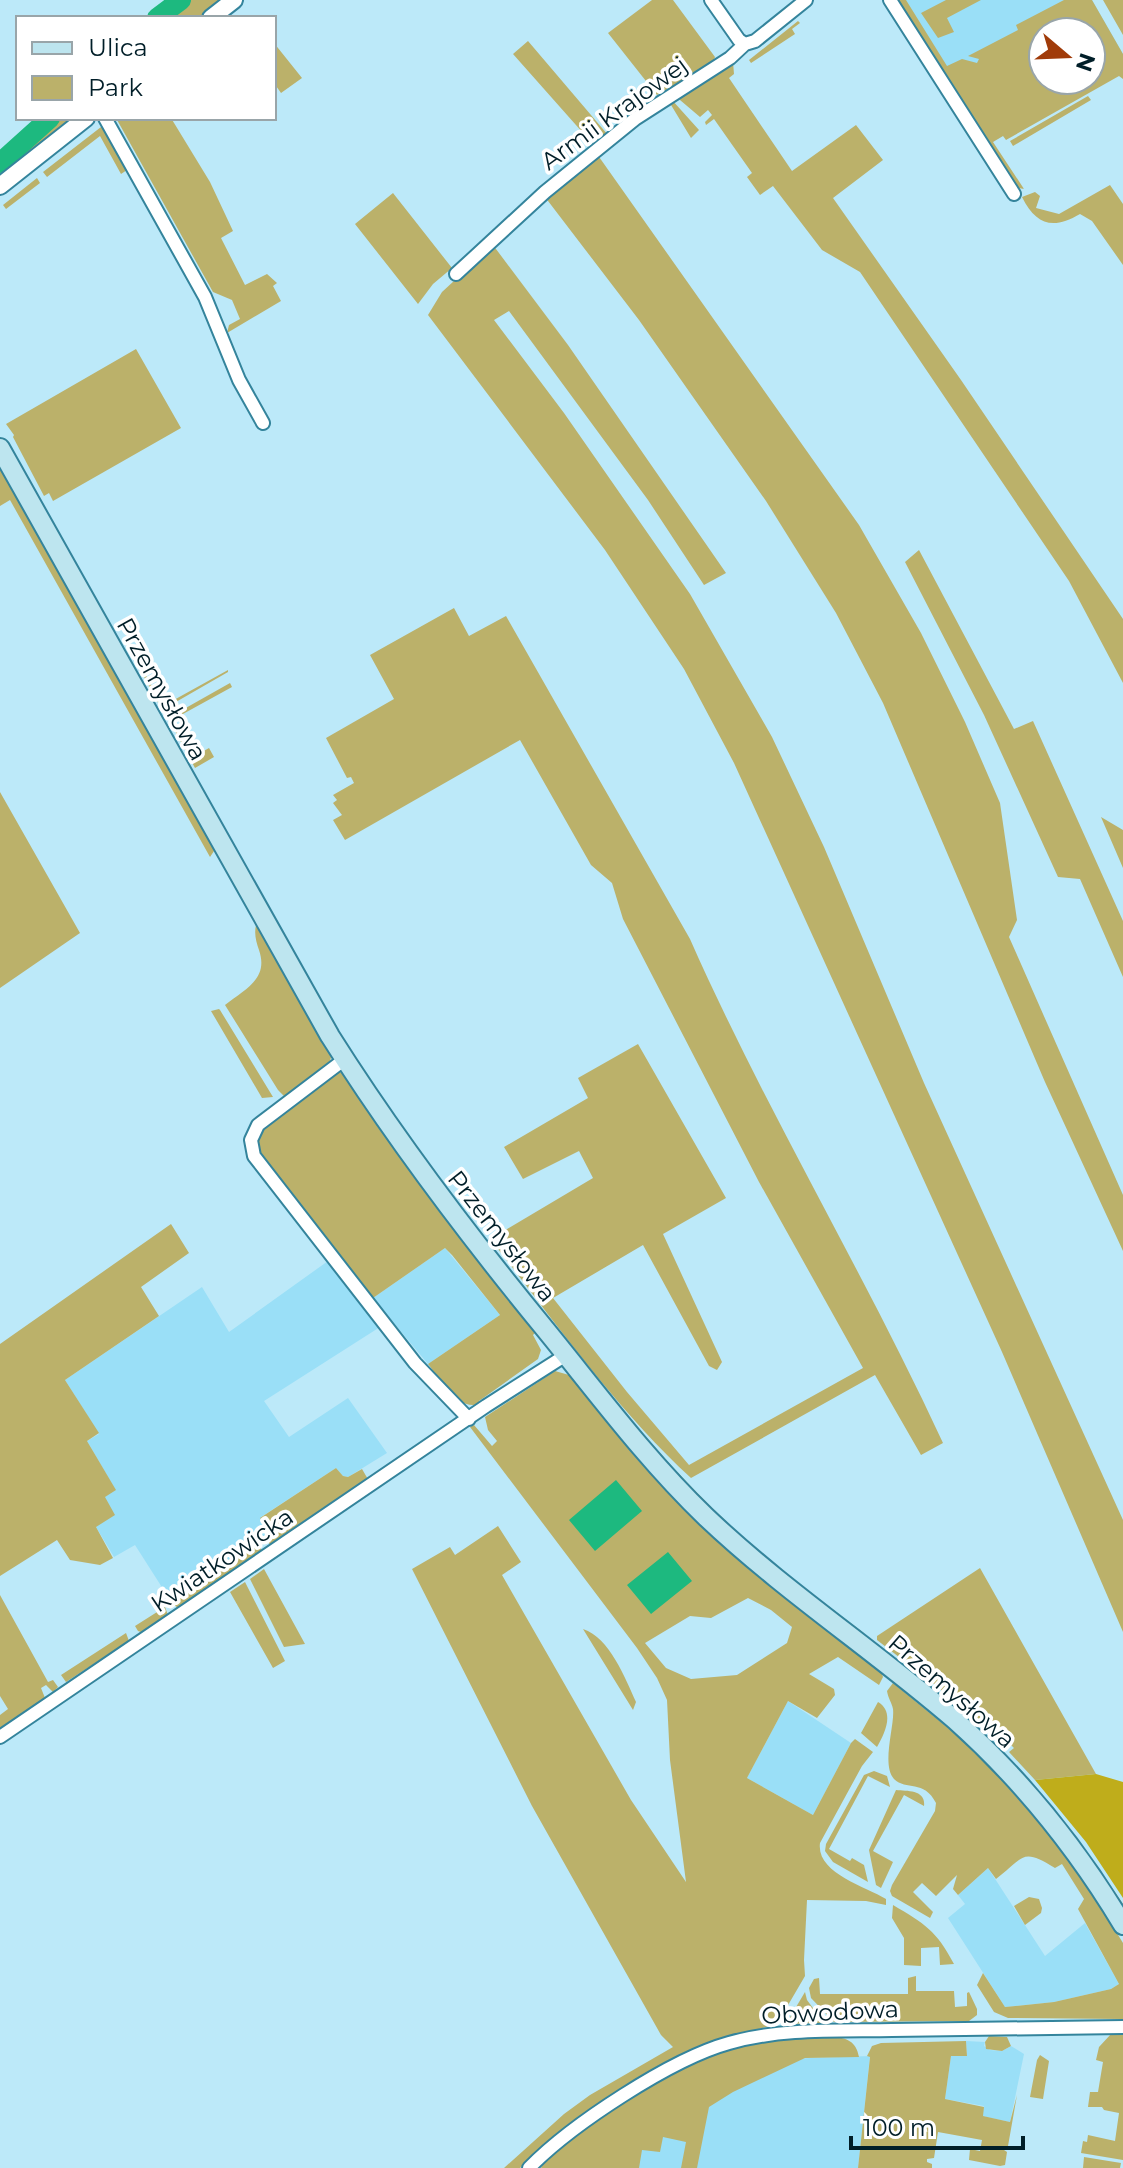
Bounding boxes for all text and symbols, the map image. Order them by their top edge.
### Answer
legend [16,16,276,120]
north arrow [1027,16,1107,96]
text: Ulica [88,33,148,62]
street label: Armii Krajowej [535,50,693,176]
text: N [1070,50,1101,75]
text: Park [88,73,143,102]
street label: Przemysłowa [111,613,213,765]
street label: Przemysłowa [442,1165,562,1307]
street label: Kwiatkowicka [145,1502,299,1618]
street label: Przemysłowa [883,1628,1021,1754]
street label: Obwodowa [761,1994,899,2030]
scale bar [851,2100,1023,2150]
text: 100 m [863,2113,935,2142]

